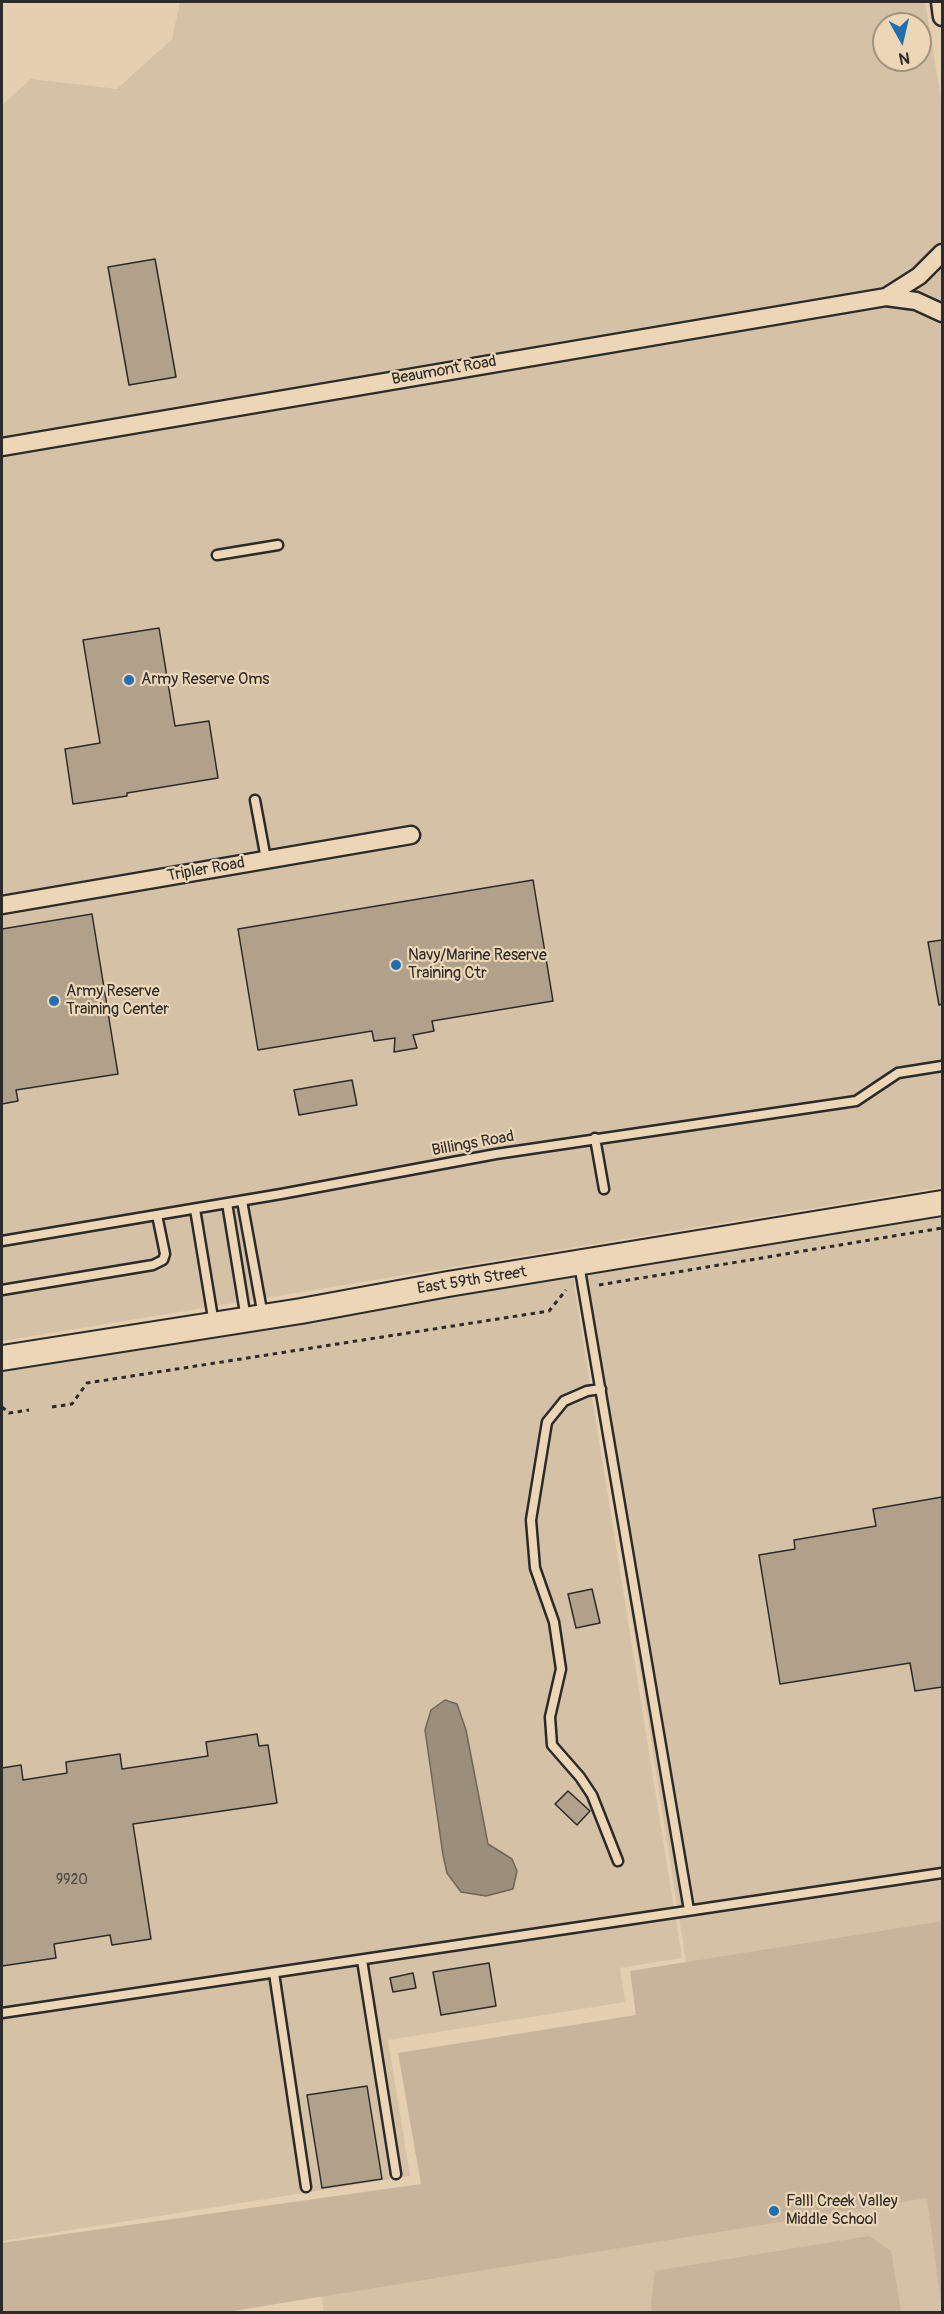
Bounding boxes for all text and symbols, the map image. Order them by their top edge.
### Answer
north arrow [872,12,932,72]
text: N [897,47,911,68]
street label: Beaumont Road [390,352,498,390]
place label: Army Reserve Oms [141,670,269,690]
marker: Army Reserve Oms [122,673,136,687]
street label: Tripler Road [166,854,246,886]
place label: Navy/Marine Reserve Training Ctr [408,946,547,984]
marker: Navy/Marine Reserve Training Ctr [389,958,403,972]
place label: Army Reserve Training Center [66,982,169,1020]
marker: Army Reserve Training Center [47,994,61,1008]
street label: Billings Road [430,1127,516,1161]
street label: East 59th Street [416,1263,528,1299]
house number: 9920 [56,1872,88,1888]
place label: Falll Creek Valley Middle School [786,2192,898,2230]
marker: Falll Creek Valley Middle School [767,2204,781,2218]

